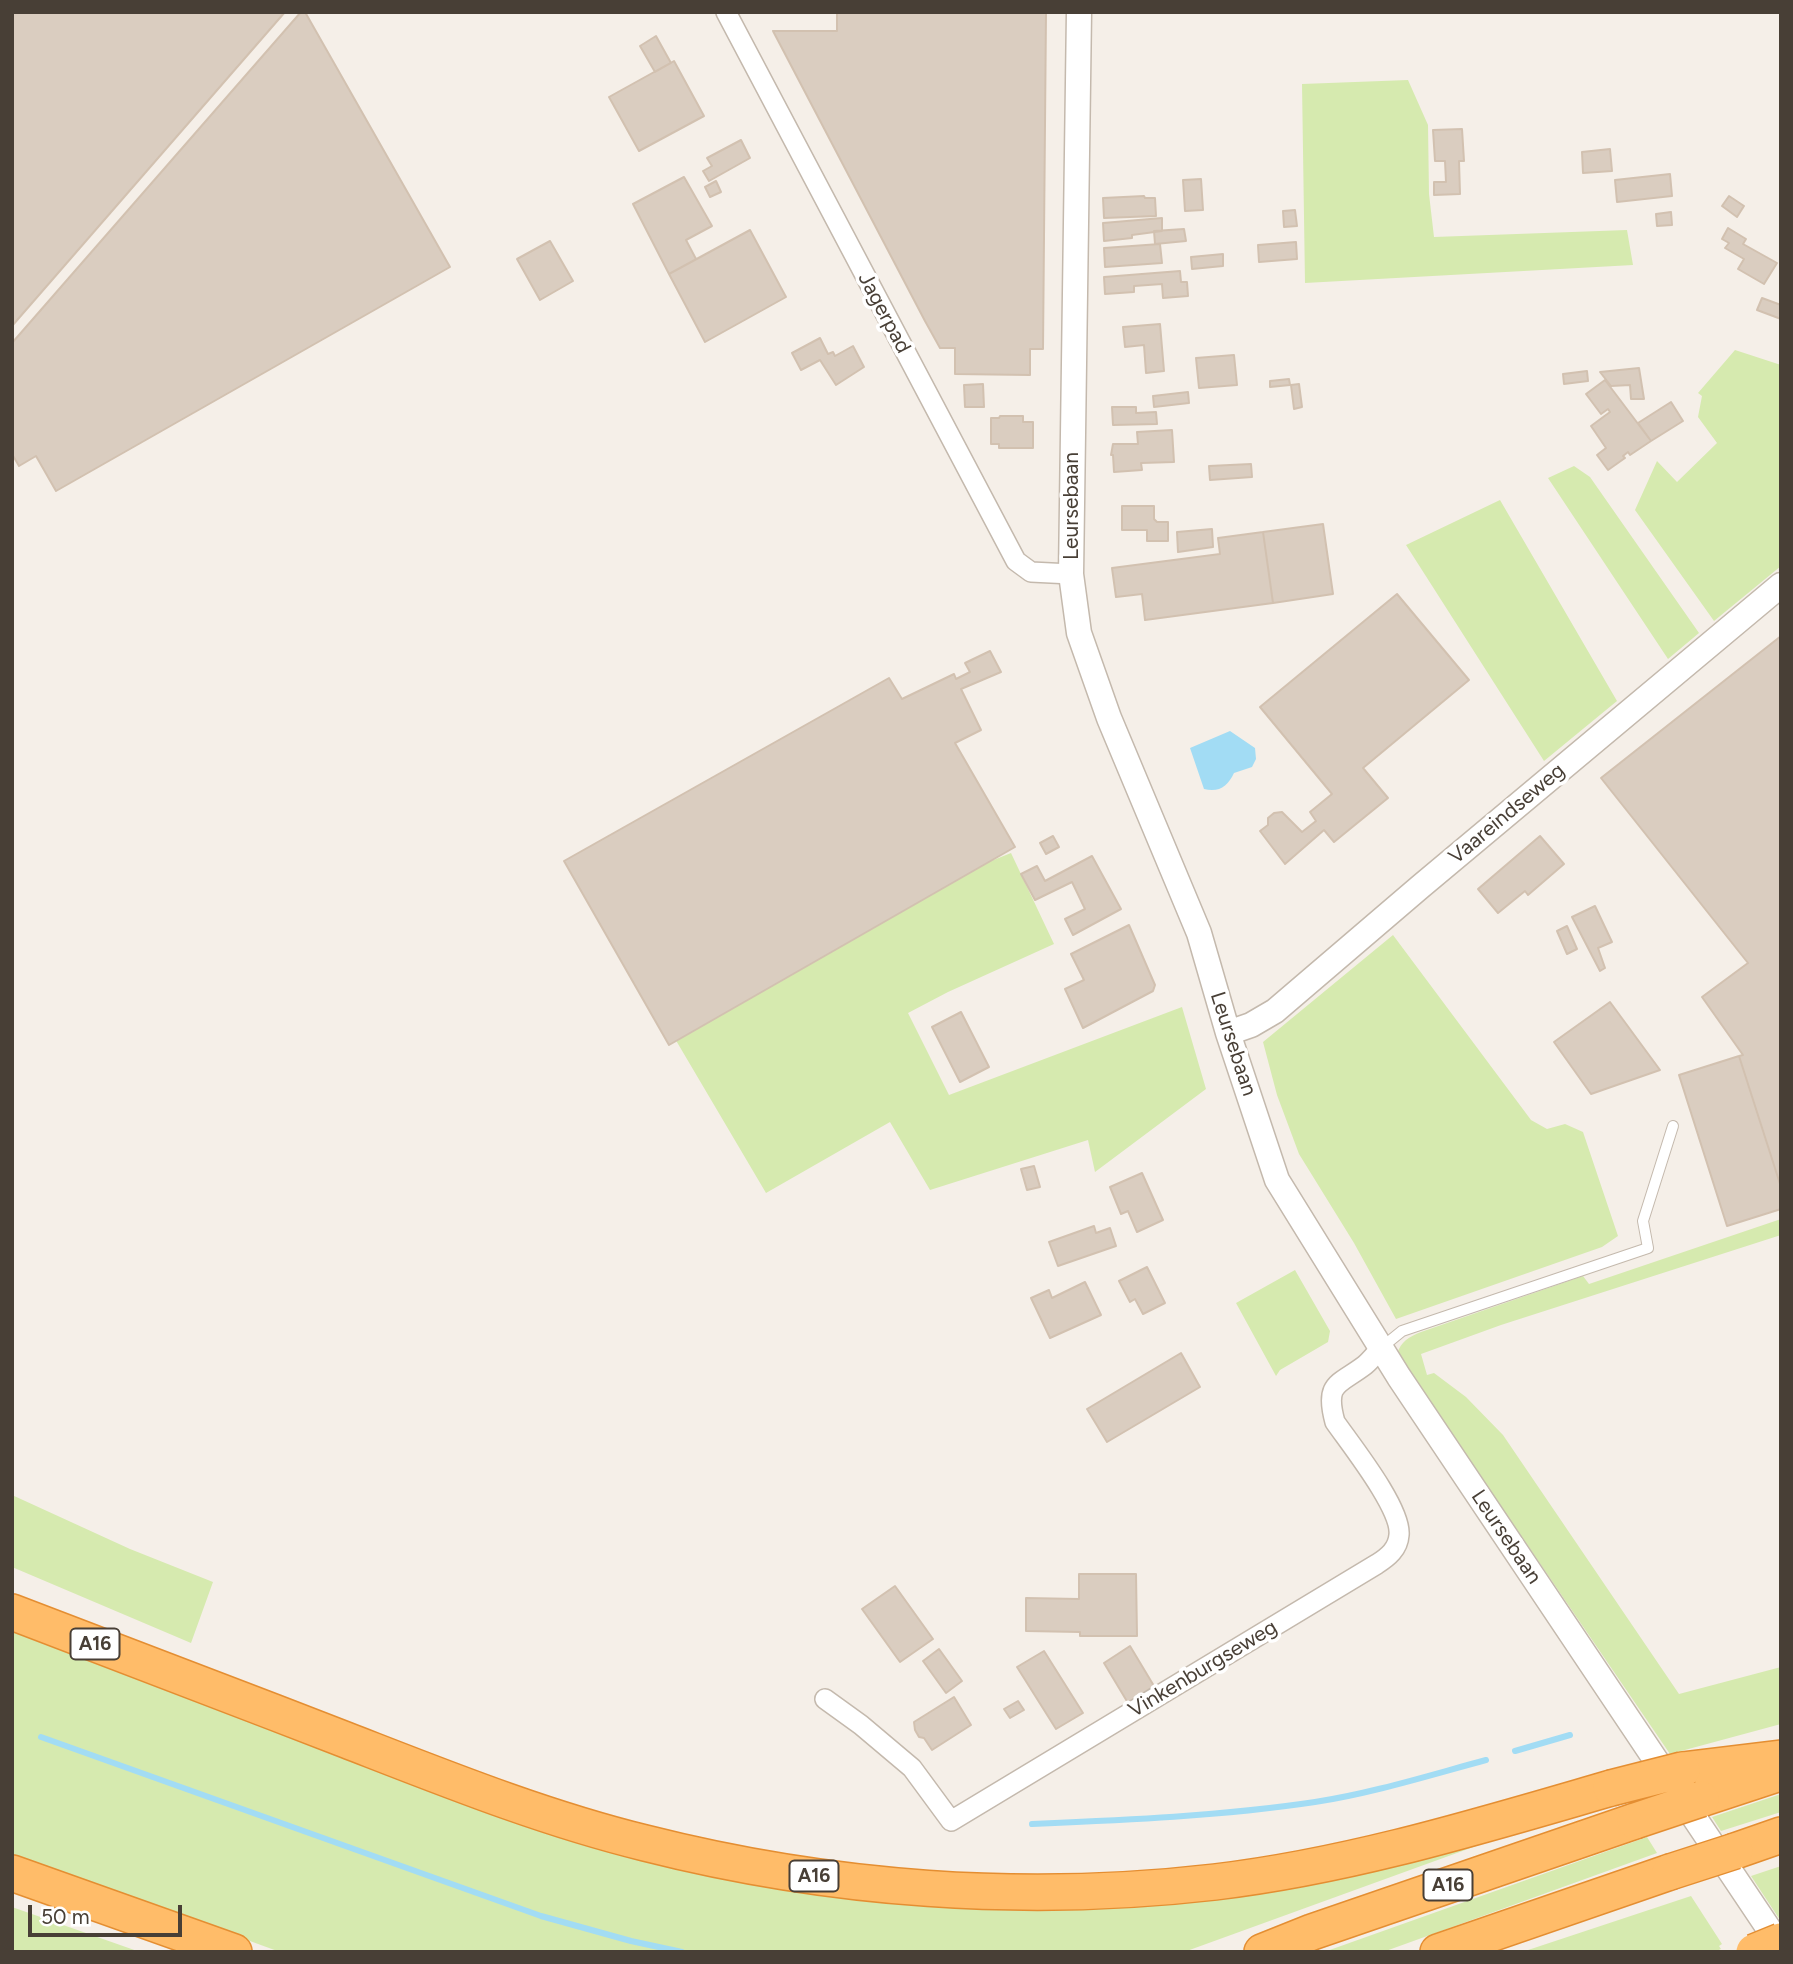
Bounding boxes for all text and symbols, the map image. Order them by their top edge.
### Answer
street label: Jagerpad [852,268,916,358]
street label: Leursebaan [1059,452,1085,560]
street label: Vaareindseweg [1444,758,1570,870]
street label: Leursebaan [1204,989,1262,1099]
street label: Leursebaan [1465,1485,1547,1589]
street label: Vinkenburgseweg [1124,1615,1282,1723]
road number: A16 [70,1628,119,1660]
road number: A16 [790,1860,838,1892]
road number: A16 [1424,1870,1472,1900]
scale bar [32,1890,186,1934]
text: 50 m [41,1904,90,1929]

